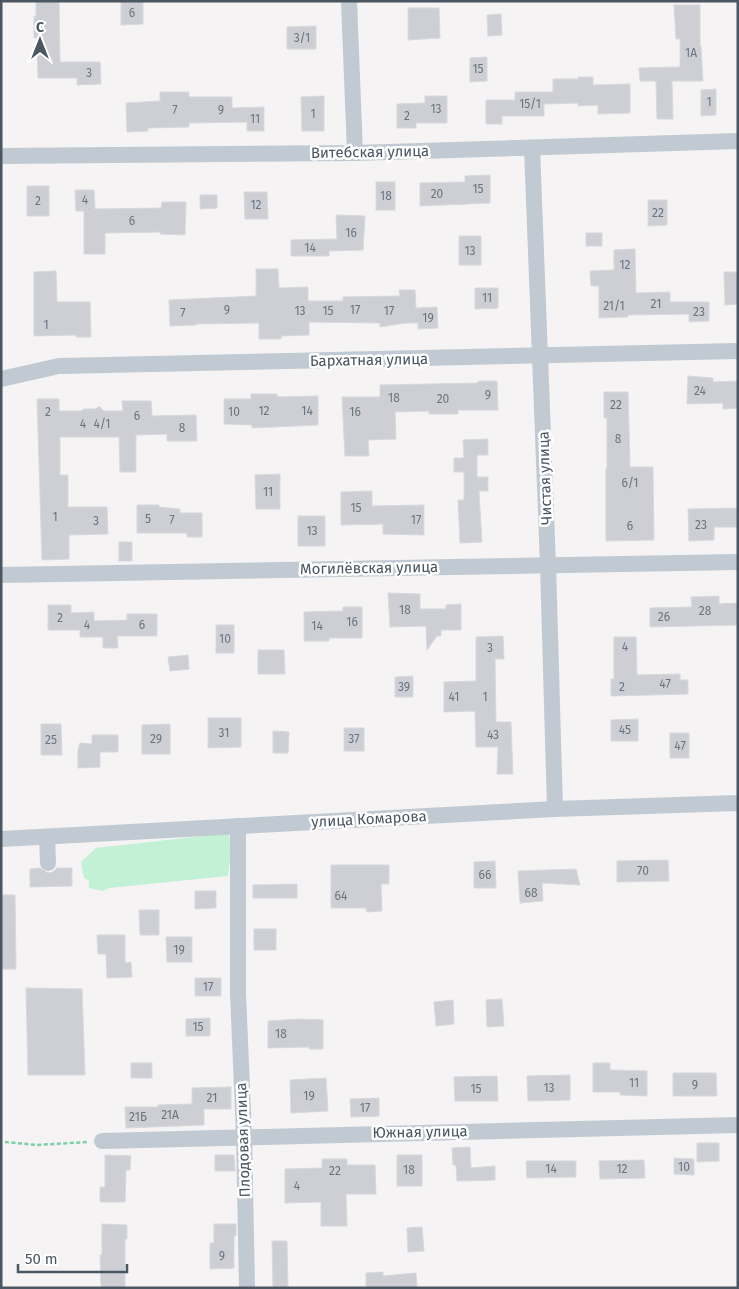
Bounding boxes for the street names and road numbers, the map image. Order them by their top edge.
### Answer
street label: Витебская улица [311,142,429,162]
street label: Бархатная улица [310,350,428,370]
street label: Чистая улица [534,431,556,525]
street label: Могилёвская улица [300,558,438,578]
street label: улица Комарова [311,807,427,831]
street label: Плодовая улица [232,1082,254,1198]
street label: Южная улица [372,1122,468,1142]

